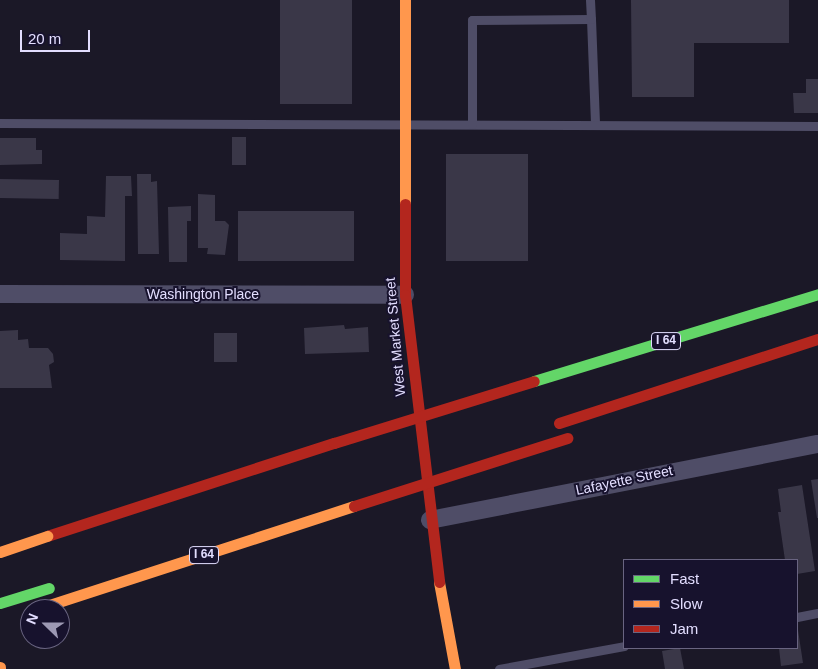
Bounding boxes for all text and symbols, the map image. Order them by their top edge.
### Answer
scale bar [22,20,92,52]
text: 20 m [28,30,61,47]
street label: West Market Street [381,277,409,397]
street label: Washington Place [147,286,259,302]
road number: I 64 [650,332,682,351]
street label: Lafayette Street [574,462,674,498]
road number: I 64 [188,546,220,564]
legend [623,559,798,649]
text: Fast [670,570,699,587]
text: Slow [670,595,703,612]
north arrow [20,599,70,649]
text: N [23,611,41,626]
text: Jam [670,620,698,637]

